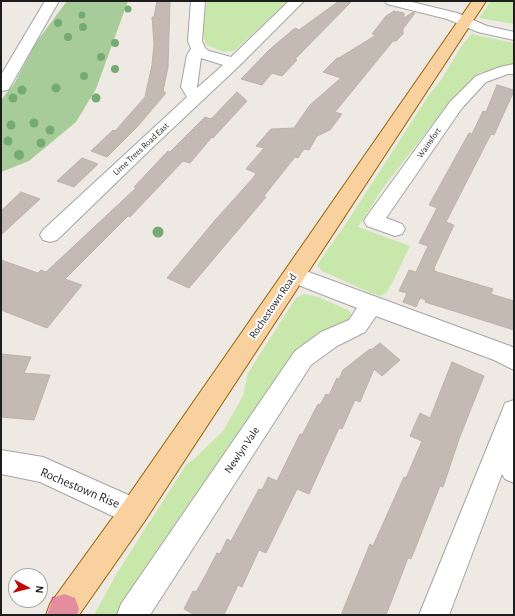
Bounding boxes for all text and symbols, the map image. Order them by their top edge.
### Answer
street label: Lime Trees Road East [111,120,171,178]
street label: Wainsfort [415,126,443,160]
street label: Rochestown Road [246,271,300,341]
street label: Newlyn Vale [222,424,262,476]
street label: Rochestown Rise [38,464,122,512]
north arrow [8,568,48,608]
text: N [33,585,45,594]

